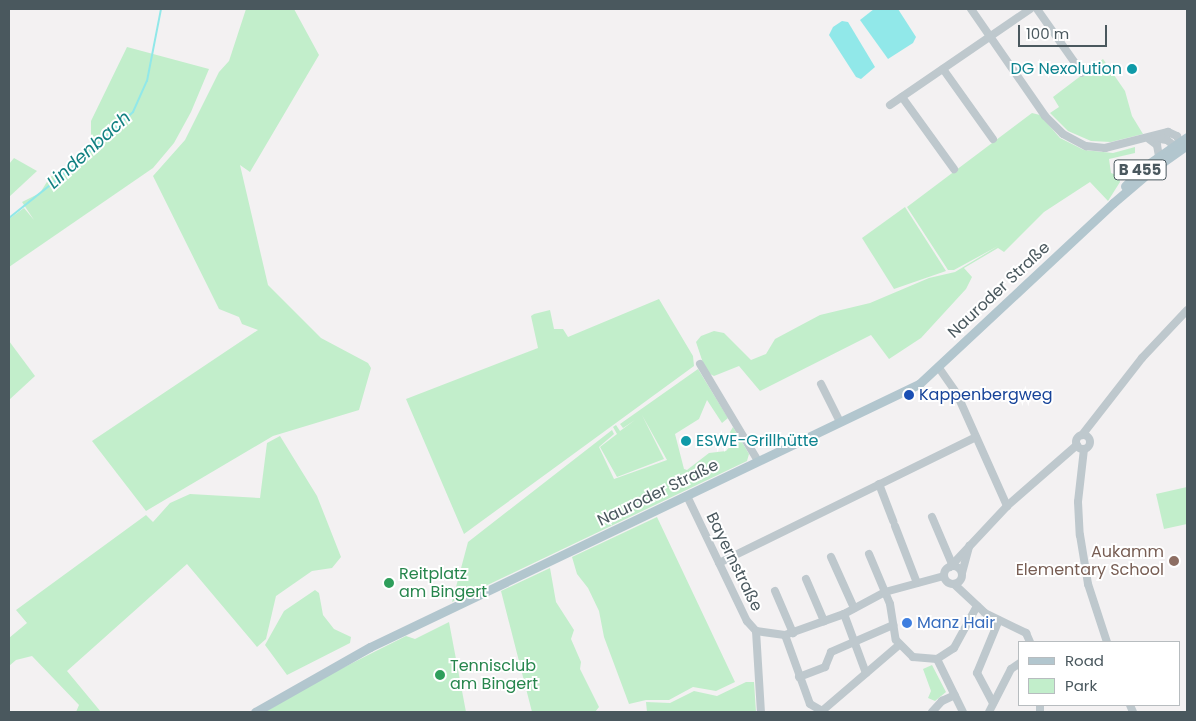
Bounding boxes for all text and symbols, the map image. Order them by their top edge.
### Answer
scale bar [1021,15,1110,47]
text: 100 m [1026,23,1069,44]
place label: DG Nexolution [1010,59,1122,79]
marker: DG Nexolution [1126,63,1138,75]
water label: Lindenbach [43,107,135,193]
road number: B 455 [1112,158,1168,182]
street label: Nauroder Straße [944,238,1054,342]
place label: Kappenbergweg [919,385,1053,405]
marker: Kappenbergweg [903,389,915,401]
place label: ESWE-Grillhütte [696,431,819,451]
marker: ESWE-Grillhütte [680,435,692,447]
street label: Nauroder Straße [594,455,722,531]
street label: Bayernstraße [702,509,766,615]
place label: Aukamm Elementary School [1016,542,1164,580]
marker: Aukamm Elementary School [1168,555,1180,567]
place label: Reitplatz am Bingert [399,564,487,602]
marker: Reitplatz am Bingert [383,577,395,589]
place label: Manz Hair [917,613,995,633]
marker: Manz Hair [901,617,913,629]
legend [1018,641,1181,706]
text: Road [1065,650,1104,671]
place label: Tennisclub am Bingert [450,656,538,694]
marker: Tennisclub am Bingert [434,669,446,681]
text: Park [1065,675,1097,696]

